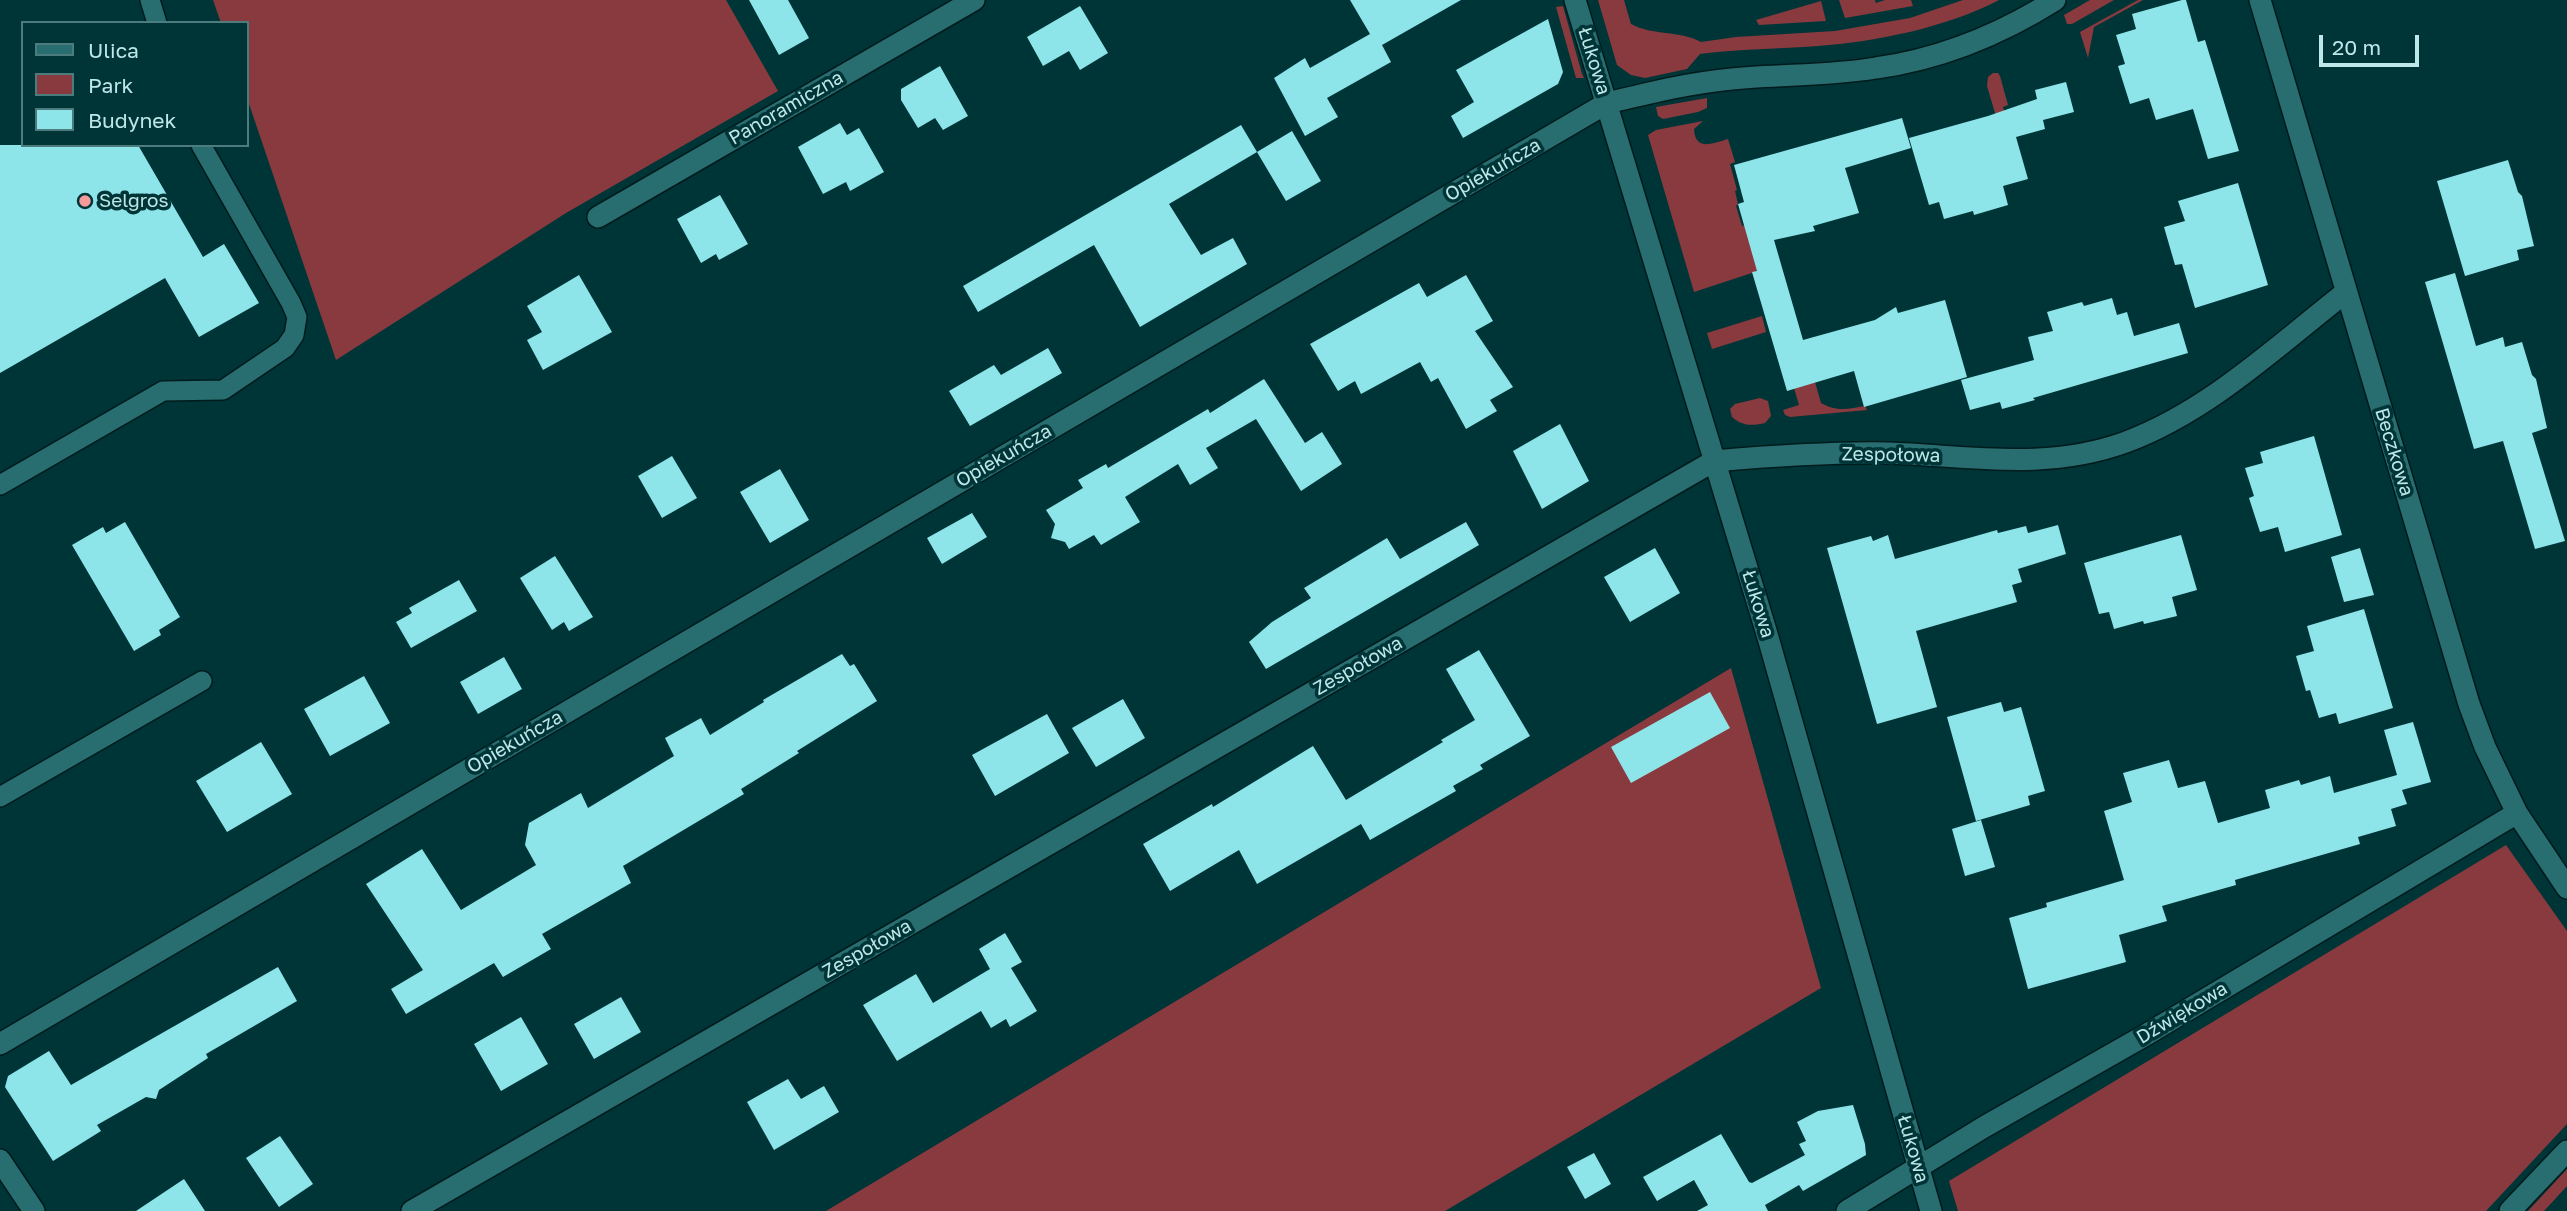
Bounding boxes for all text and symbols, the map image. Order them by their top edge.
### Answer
legend [21,21,248,147]
scale bar [2322,21,2422,65]
street label: Łukowa [1573,24,1615,98]
text: 20 m [2332,34,2381,60]
text: Ulica [88,37,139,63]
street label: Panoramiczna [725,66,847,150]
text: Park [88,72,133,98]
text: Budynek [88,107,176,133]
street label: Opiekuńcza [1441,133,1545,207]
place label: Selgros [99,190,168,212]
marker: Selgros [77,193,93,209]
street label: Beczkowa [2370,405,2418,499]
street label: Opiekuńcza [952,419,1056,493]
street label: Zespołowa [1842,443,1940,467]
street label: Łukowa [1737,567,1779,641]
street label: Zespołowa [1310,631,1406,701]
street label: Opiekuńcza [463,705,567,779]
street label: Zespołowa [819,914,915,984]
street label: Dźwiękowa [2132,977,2232,1049]
street label: Łukowa [1892,1112,1934,1186]

